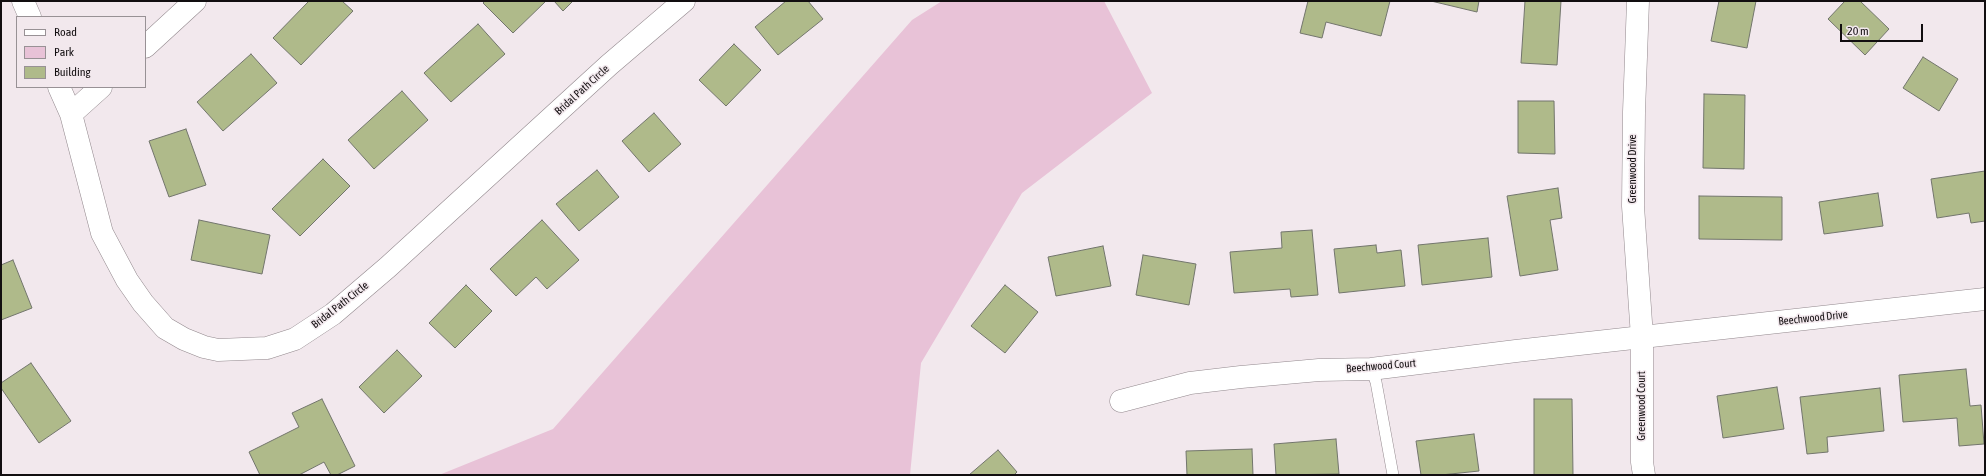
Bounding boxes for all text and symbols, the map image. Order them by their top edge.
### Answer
legend [16,16,146,88]
scale bar [1842,16,1925,42]
text: 20 m [1847,24,1869,38]
text: Road [54,25,77,39]
text: Park [54,45,74,59]
street label: Bridal Path Circle [552,62,612,118]
text: Building [54,65,91,79]
street label: Greenwood Drive [1626,134,1640,204]
street label: Bridal Path Circle [309,279,371,331]
street label: Beechwood Drive [1778,308,1848,328]
street label: Beechwood Court [1346,356,1416,376]
street label: Greenwood Court [1635,371,1649,441]

